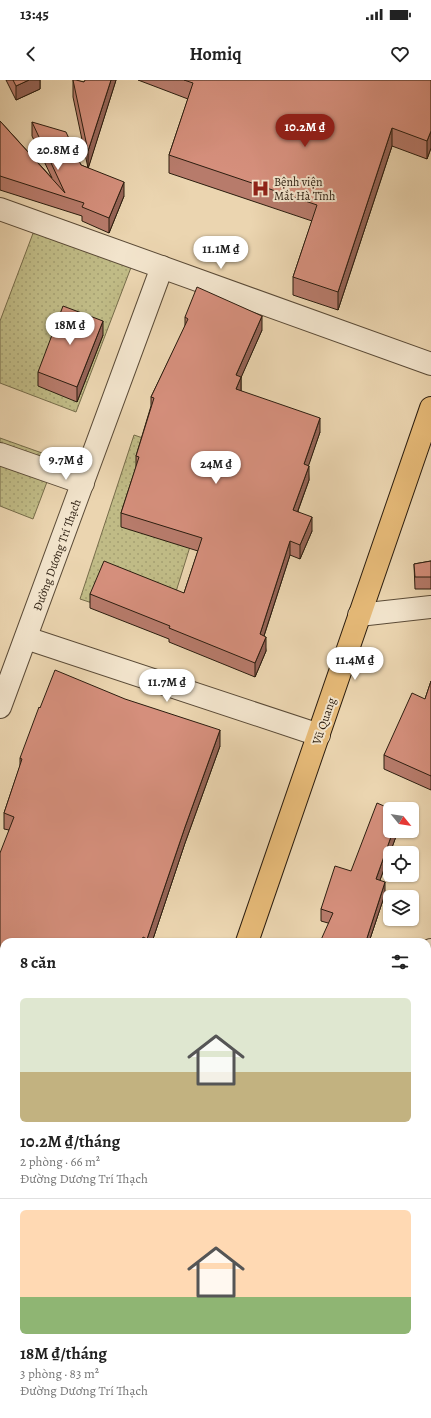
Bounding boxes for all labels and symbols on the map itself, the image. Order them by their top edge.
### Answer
pin: 10.2M ₫ [268,114,342,148]
pin: 20.8M ₫ [21,137,95,171]
place label: Bệnh viện Mắt Hà Tĩnh [274,174,336,204]
hospital icon: Bệnh viện Mắt Hà Tĩnh [251,179,271,199]
pin: 11.1M ₫ [184,236,258,270]
pin: 18M ₫ [42,312,98,346]
pin: 9.7M ₫ [33,447,99,481]
pin: 24M ₫ [188,451,244,485]
street label: Đường Dương Trí Thạch [29,496,85,613]
pin: 11.4M ₫ [318,647,392,681]
pin: 11.7M ₫ [130,669,204,703]
street label: Vũ Quang [308,695,339,748]
north arrow [383,802,419,838]

